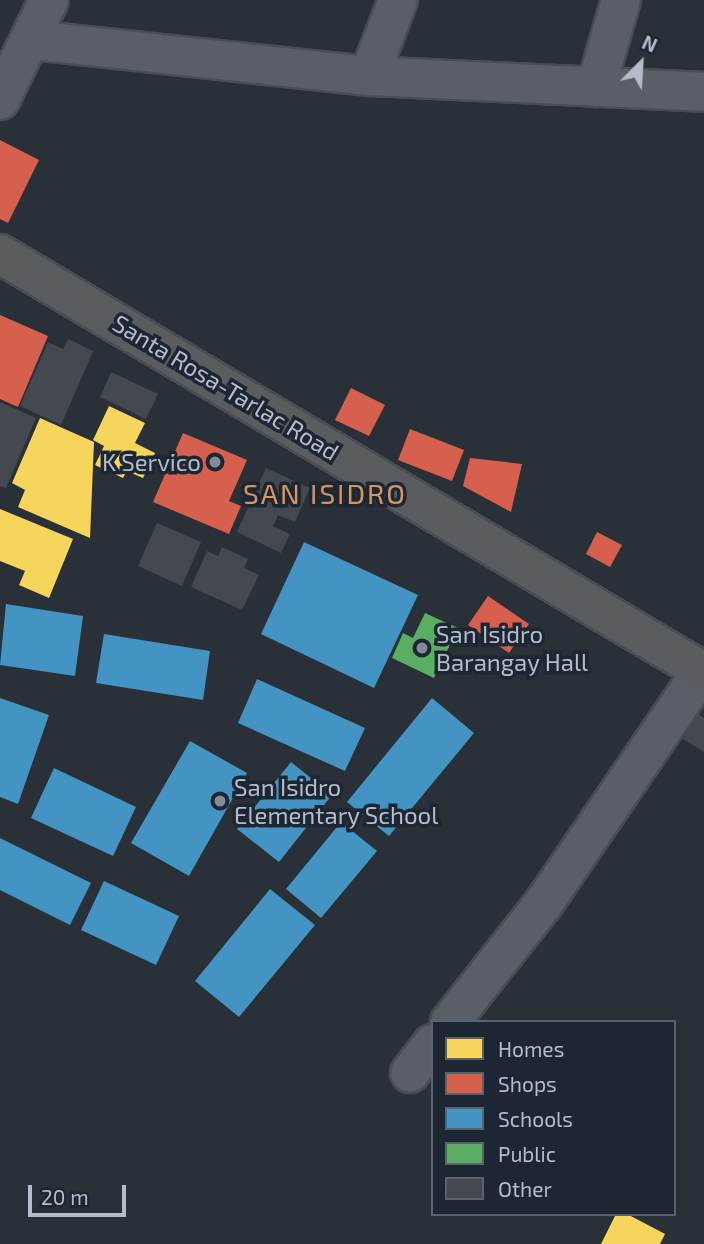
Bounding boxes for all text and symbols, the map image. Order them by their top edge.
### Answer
north arrow [606,28,676,98]
text: N [639,30,661,57]
street label: Santa Rosa-Tarlac Road [108,308,344,466]
place label: K Servico [102,448,201,476]
marker: K Servico [207,454,223,470]
district label: SAN ISIDRO [244,476,406,510]
place label: San Isidro Barangay Hall [436,620,589,676]
marker: San Isidro Barangay Hall [414,640,430,656]
place label: San Isidro Elementary School [234,773,439,829]
marker: San Isidro Elementary School [212,793,228,809]
legend [431,1020,676,1216]
text: Homes [498,1036,564,1061]
text: Shops [498,1071,557,1096]
text: Schools [498,1106,573,1131]
text: Public [498,1141,556,1166]
scale bar [32,1170,130,1214]
text: Other [498,1176,552,1201]
text: 20 m [41,1184,89,1209]

